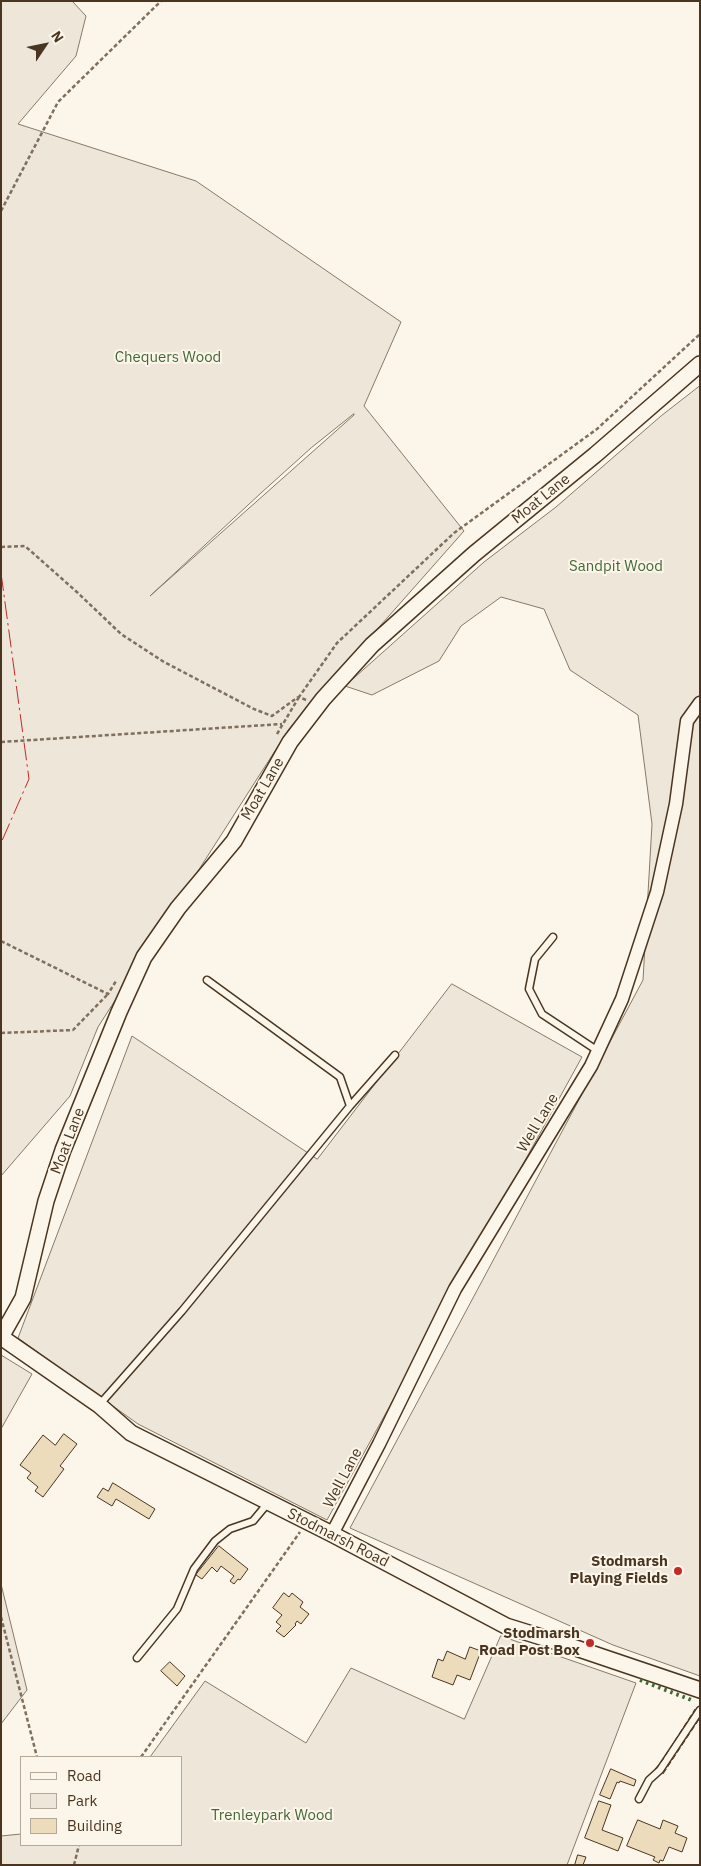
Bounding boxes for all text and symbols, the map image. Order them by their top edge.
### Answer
north arrow [20,20,70,70]
text: N [47,27,68,46]
park label: Chequers Wood [115,349,221,367]
street label: Moat Lane [508,470,574,528]
park label: Sandpit Wood [569,558,663,576]
street label: Moat Lane [238,754,288,824]
street label: Well Lane [513,1090,563,1156]
street label: Moat Lane [47,1105,89,1177]
street label: Well Lane [320,1445,366,1511]
street label: Stodmarsh Road [284,1505,392,1571]
place label: Stodmarsh Playing Fields [569,1553,668,1588]
marker: Stodmarsh Playing Fields [672,1565,684,1577]
place label: Stodmarsh Road Post Box [479,1625,580,1660]
marker: Stodmarsh Road Post Box [584,1637,596,1649]
legend [20,1756,182,1846]
text: Road [67,1766,102,1785]
text: Park [67,1791,97,1810]
park label: Trenleypark Wood [211,1807,333,1825]
text: Building [67,1816,122,1835]

